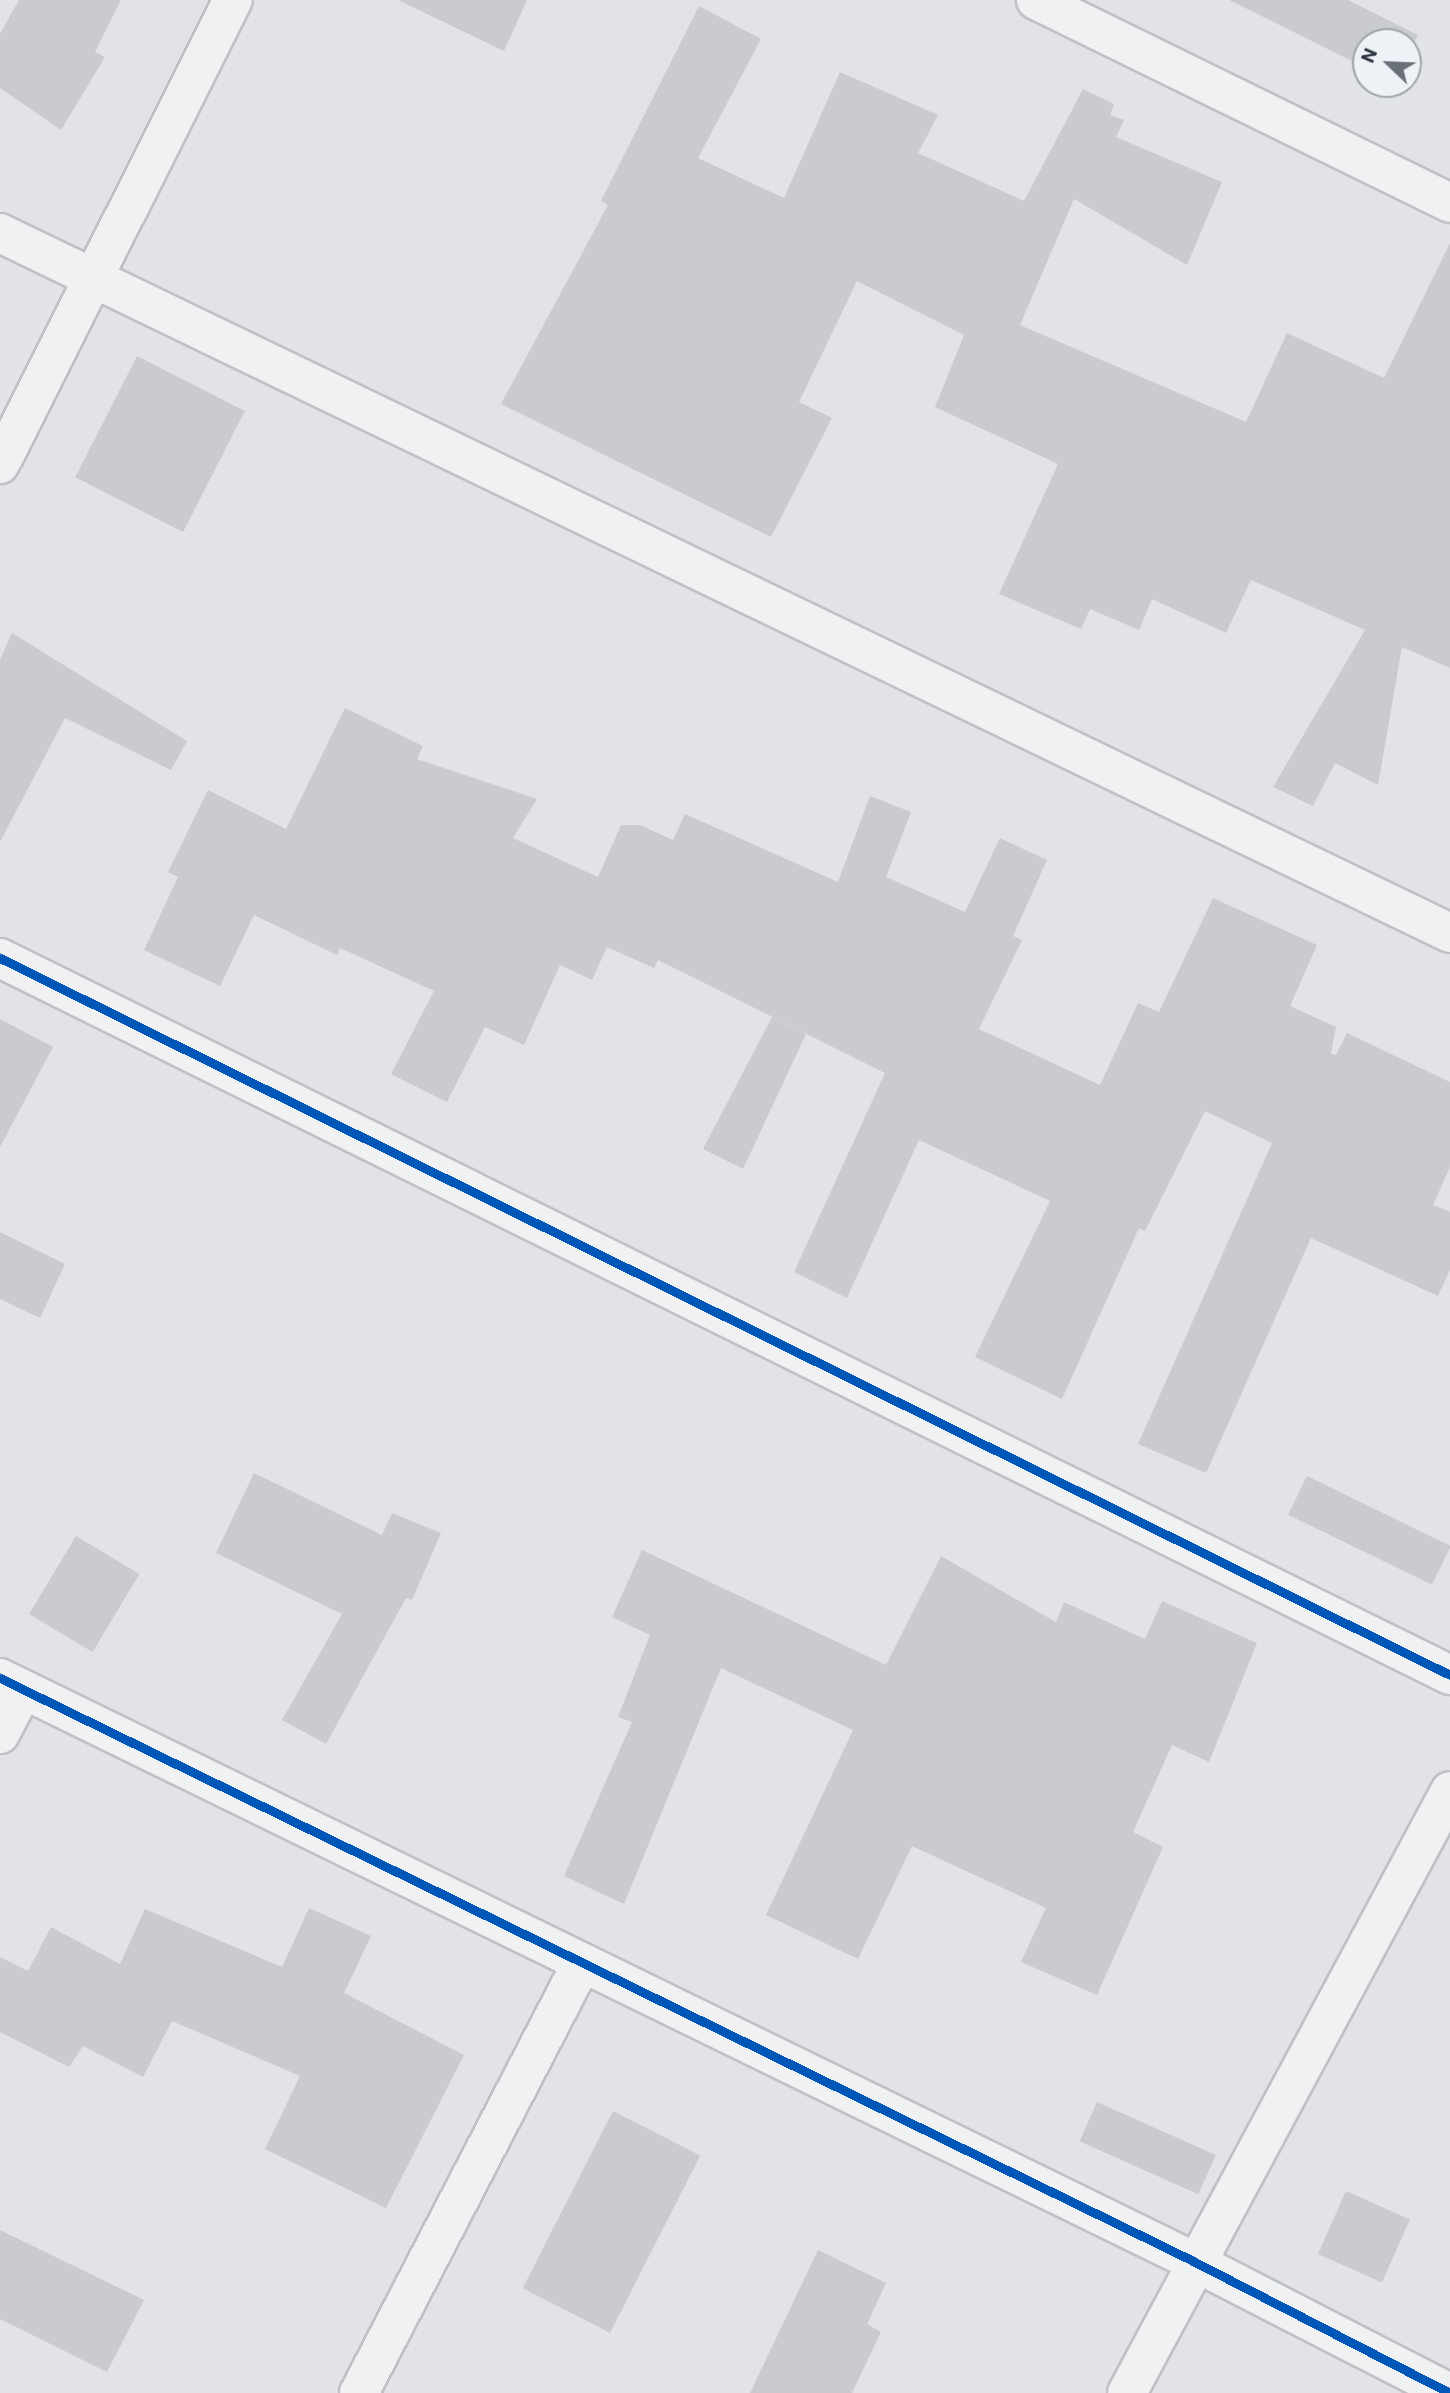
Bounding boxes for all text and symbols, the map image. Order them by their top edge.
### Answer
north arrow [1352,28,1422,98]
text: N [1356,45,1382,66]

